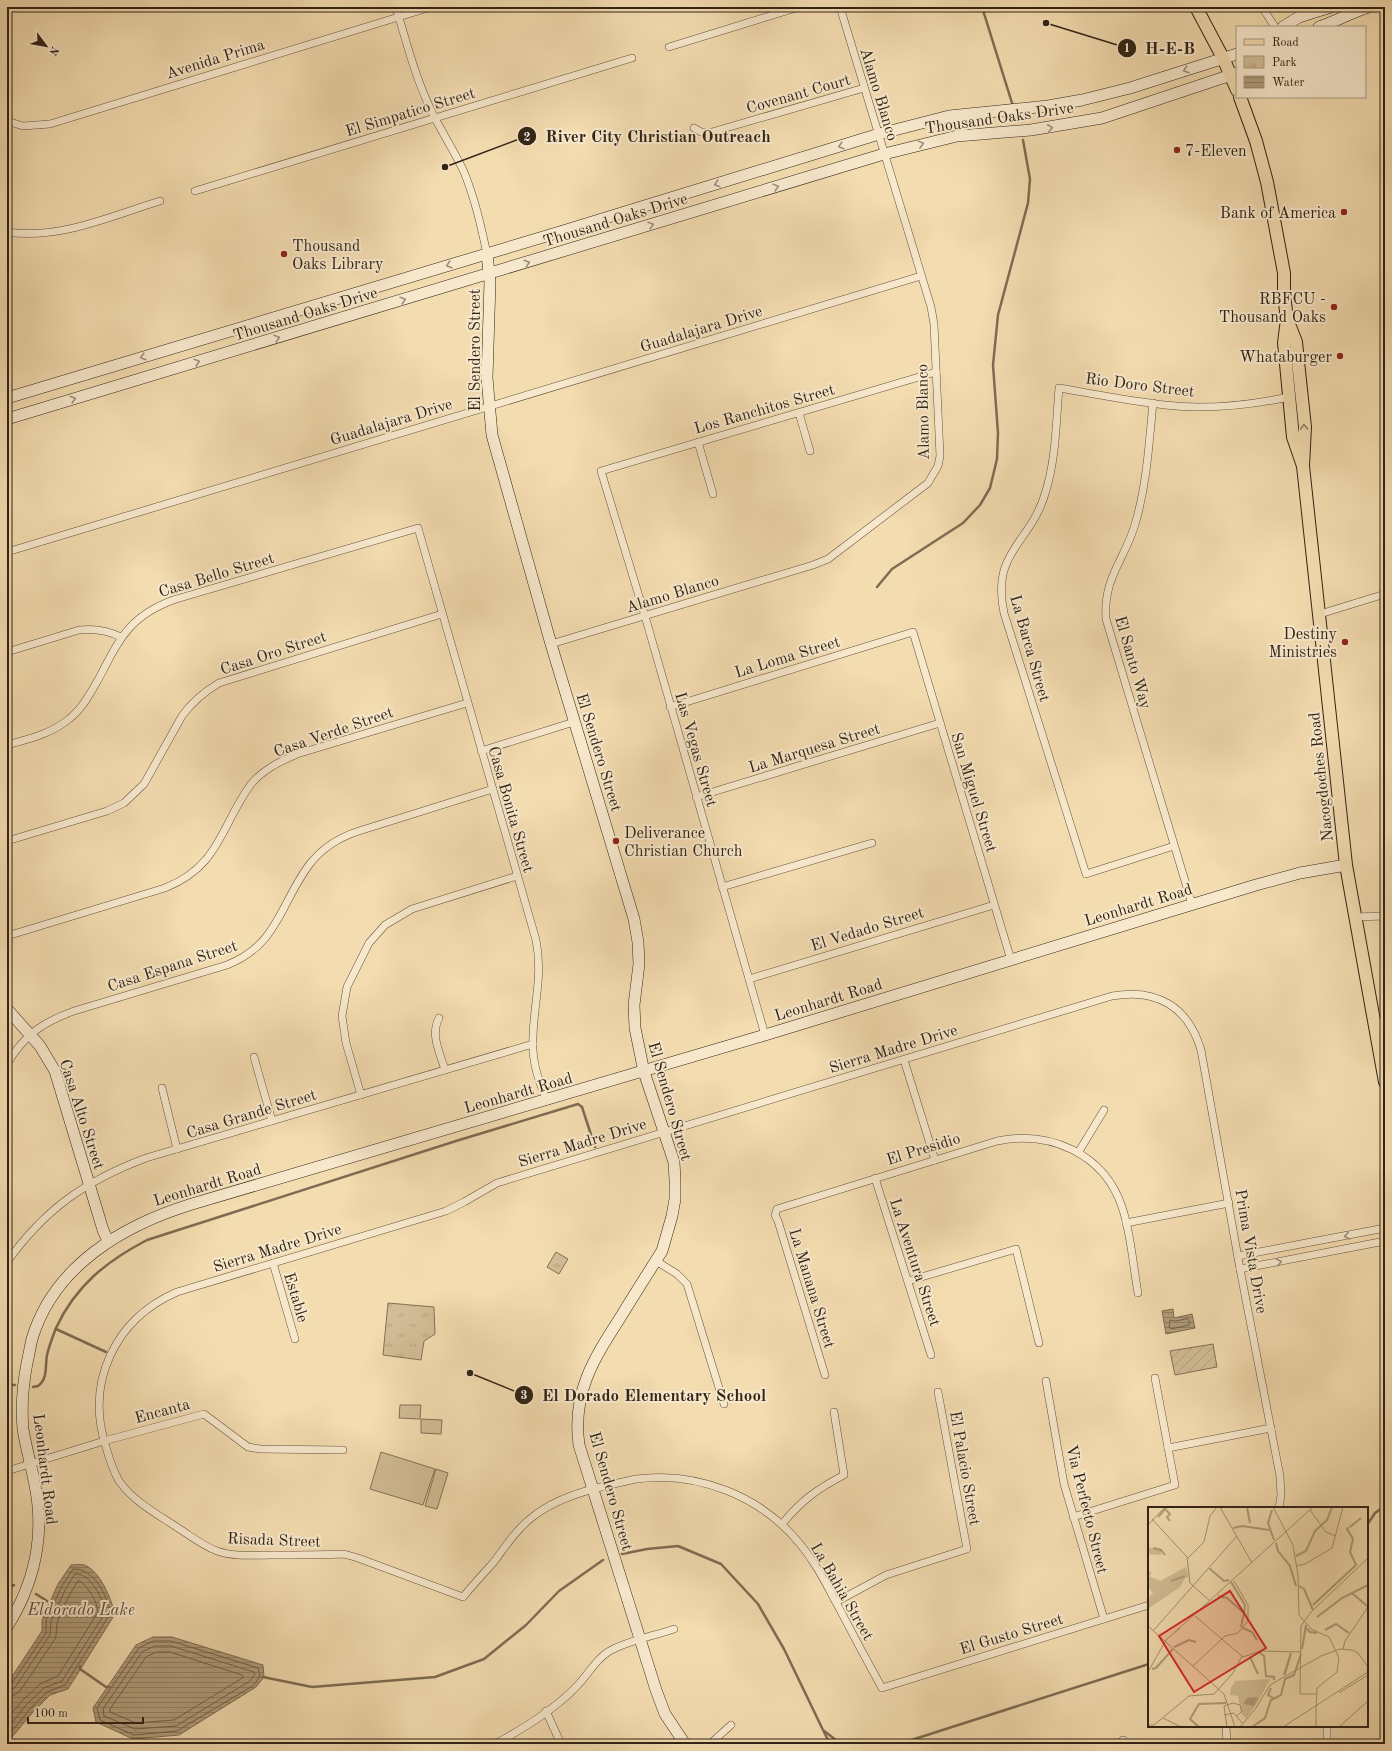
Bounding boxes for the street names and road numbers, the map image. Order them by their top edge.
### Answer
street label: Avenida Prima [164,37,267,83]
street label: Alamo Blanco [856,46,900,143]
street label: Covenant Court [745,72,853,117]
street label: El Simpatico Street [344,85,478,140]
street label: Thousand Oaks Drive [924,101,1075,137]
street label: Thousand Oaks Drive [541,191,690,251]
street label: Thousand Oaks Drive [231,285,380,345]
street label: El Sendero Street [468,288,484,411]
street label: Guadalajara Drive [639,304,765,356]
street label: Alamo Blanco [915,364,933,460]
street label: Rio Doro Street [1084,371,1196,401]
street label: Los Ranchitos Street [692,382,837,438]
street label: Guadalajara Drive [329,397,455,449]
street label: Casa Bello Street [157,551,277,601]
street label: Alamo Blanco [624,573,721,617]
street label: La Barca Street [1006,593,1052,704]
street label: El Santo Way [1111,614,1153,712]
street label: Casa Oro Street [219,629,329,679]
street label: La Loma Street [733,634,843,682]
street label: Las Vegas Street [671,690,719,809]
street label: El Sendero Street [572,692,624,814]
street label: Casa Verde Street [272,705,396,761]
street label: Nacogdoches Road [1307,711,1337,842]
street label: La Marquesa Street [747,721,883,777]
street label: San Miguel Street [947,731,999,855]
street label: Casa Bonita Street [484,745,536,875]
street label: Leonhardt Road [1083,882,1194,930]
street label: El Vedado Street [809,905,926,955]
street label: Casa Espana Street [106,938,240,995]
street label: Leonhardt Road [773,977,884,1025]
street label: Sierra Madre Drive [827,1023,960,1077]
street label: El Sendero Street [644,1040,694,1163]
street label: Casa Alto Street [56,1057,107,1172]
street label: Leonhardt Road [463,1071,575,1117]
street label: Casa Grande Street [185,1087,319,1142]
street label: Sierra Madre Drive [516,1117,649,1171]
street label: El Presidio [885,1131,963,1169]
street label: Leonhardt Road [152,1162,263,1210]
street label: Prima Vista Drive [1231,1188,1269,1315]
street label: La Aventura Street [886,1197,942,1329]
street label: Sierra Madre Drive [211,1222,344,1276]
street label: La Manana Street [785,1227,837,1351]
street label: Estable [280,1271,310,1324]
street label: Encanta [133,1397,192,1427]
street label: El Palacio Street [946,1410,982,1527]
street label: Leonhardt Road [29,1413,59,1526]
street label: El Sendero Street [585,1430,635,1553]
street label: Via Perfecto Street [1062,1443,1110,1576]
street label: Risada Street [227,1531,321,1551]
street label: La Bahia Street [807,1540,876,1644]
street label: El Gusto Street [958,1611,1066,1658]

